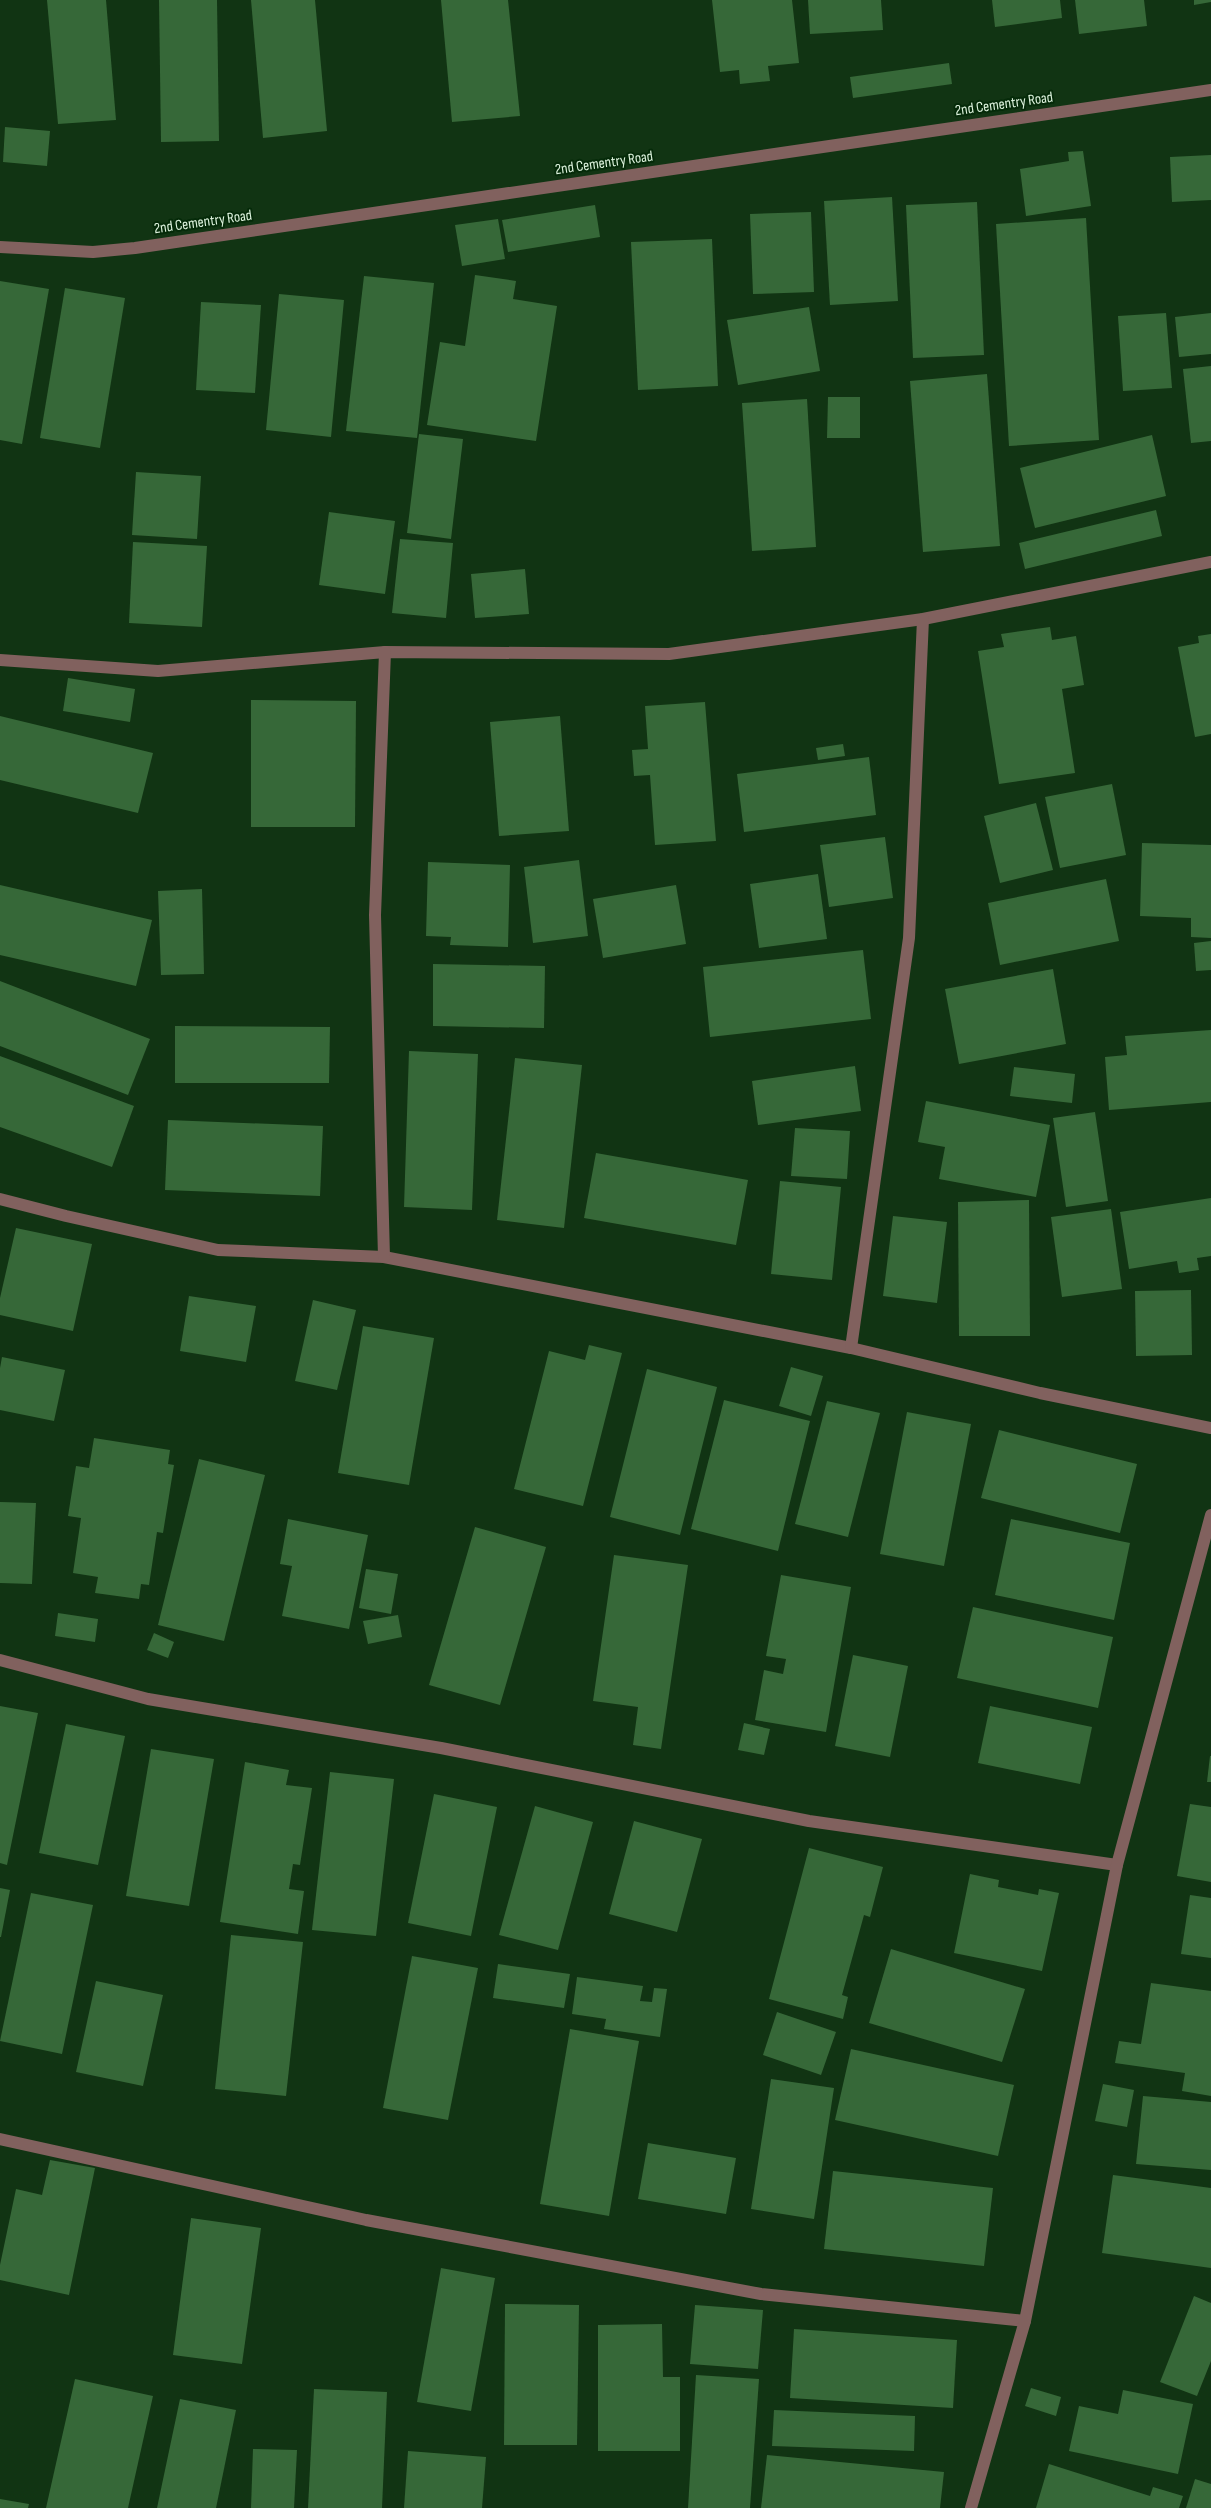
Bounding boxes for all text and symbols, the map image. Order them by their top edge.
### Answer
street label: 2nd Cementry Road [954,88,1054,120]
street label: 2nd Cementry Road [554,147,654,179]
street label: 2nd Cementry Road [153,206,253,238]

